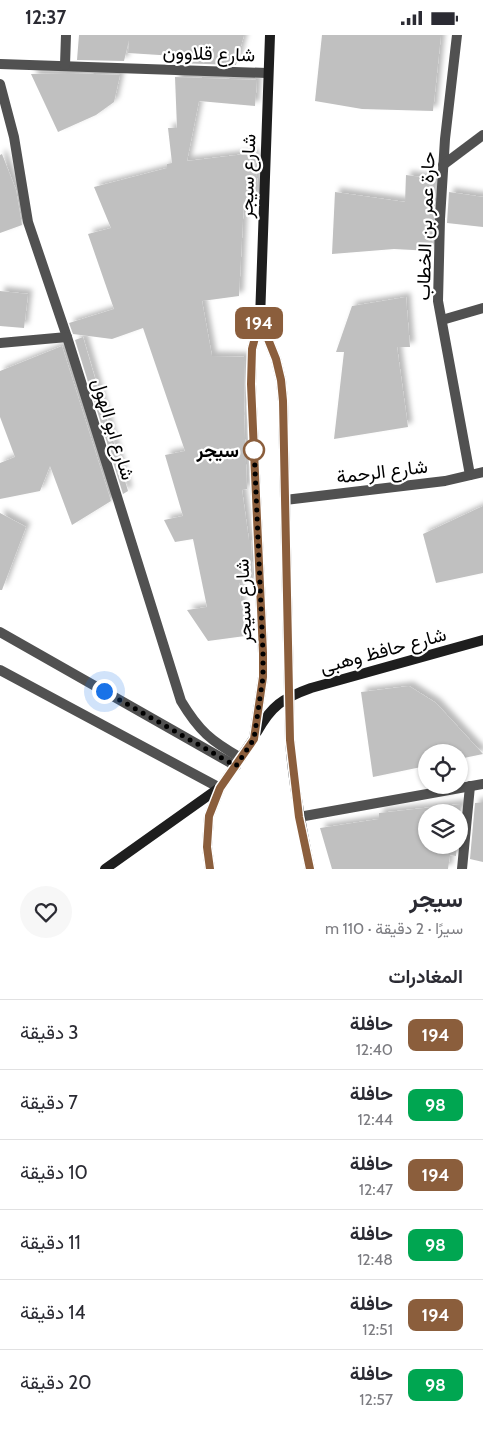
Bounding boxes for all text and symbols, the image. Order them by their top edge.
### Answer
text: 12:37 [25,6,66,29]
street label: شارع قلاوون [162,40,256,68]
street label: شارع سيجر [234,133,261,220]
street label: حارة عمر بن الخطاب [411,151,440,301]
line badge: 194 [230,307,288,339]
text: 194 [245,312,273,334]
street label: شارع ابو الهول [86,375,140,483]
place label: سيجر [195,439,239,463]
marker: سيجر [243,439,265,461]
street label: شارع الرحمة [335,454,429,489]
street label: شارع سيجر [231,558,258,645]
street label: شارع حافظ وهبى [317,623,449,679]
your location [92,679,117,704]
map controls [418,744,468,854]
button: locate [418,744,468,794]
button: layers [418,804,468,854]
text: سيجر [409,884,463,913]
button: heart [20,886,72,938]
text: سيرًا · 2 دقيقة · 110 m [325,919,463,938]
text: المغادرات [388,965,463,988]
text: حافلة [350,1012,393,1035]
text: 3 دقيقة [20,1021,79,1044]
text: 194 [422,1024,449,1046]
text: 12:40 [356,1040,393,1059]
text: حافلة [350,1082,393,1105]
text: 7 دقيقة [20,1091,78,1114]
text: 98 [425,1094,446,1116]
text: 12:44 [358,1110,393,1129]
text: حافلة [350,1152,393,1175]
text: 10 دقيقة [20,1161,88,1184]
text: 194 [422,1164,449,1186]
text: 12:47 [359,1180,393,1199]
text: حافلة [350,1222,393,1245]
text: 11 دقيقة [20,1231,81,1254]
text: 98 [425,1234,446,1256]
text: 12:48 [357,1250,393,1269]
text: حافلة [350,1292,393,1315]
text: 14 دقيقة [20,1301,85,1324]
text: 194 [422,1304,449,1326]
text: 12:51 [362,1320,393,1339]
text: حافلة [350,1362,393,1385]
text: 20 دقيقة [20,1371,91,1394]
text: 98 [425,1374,446,1396]
text: 12:57 [359,1390,393,1409]

